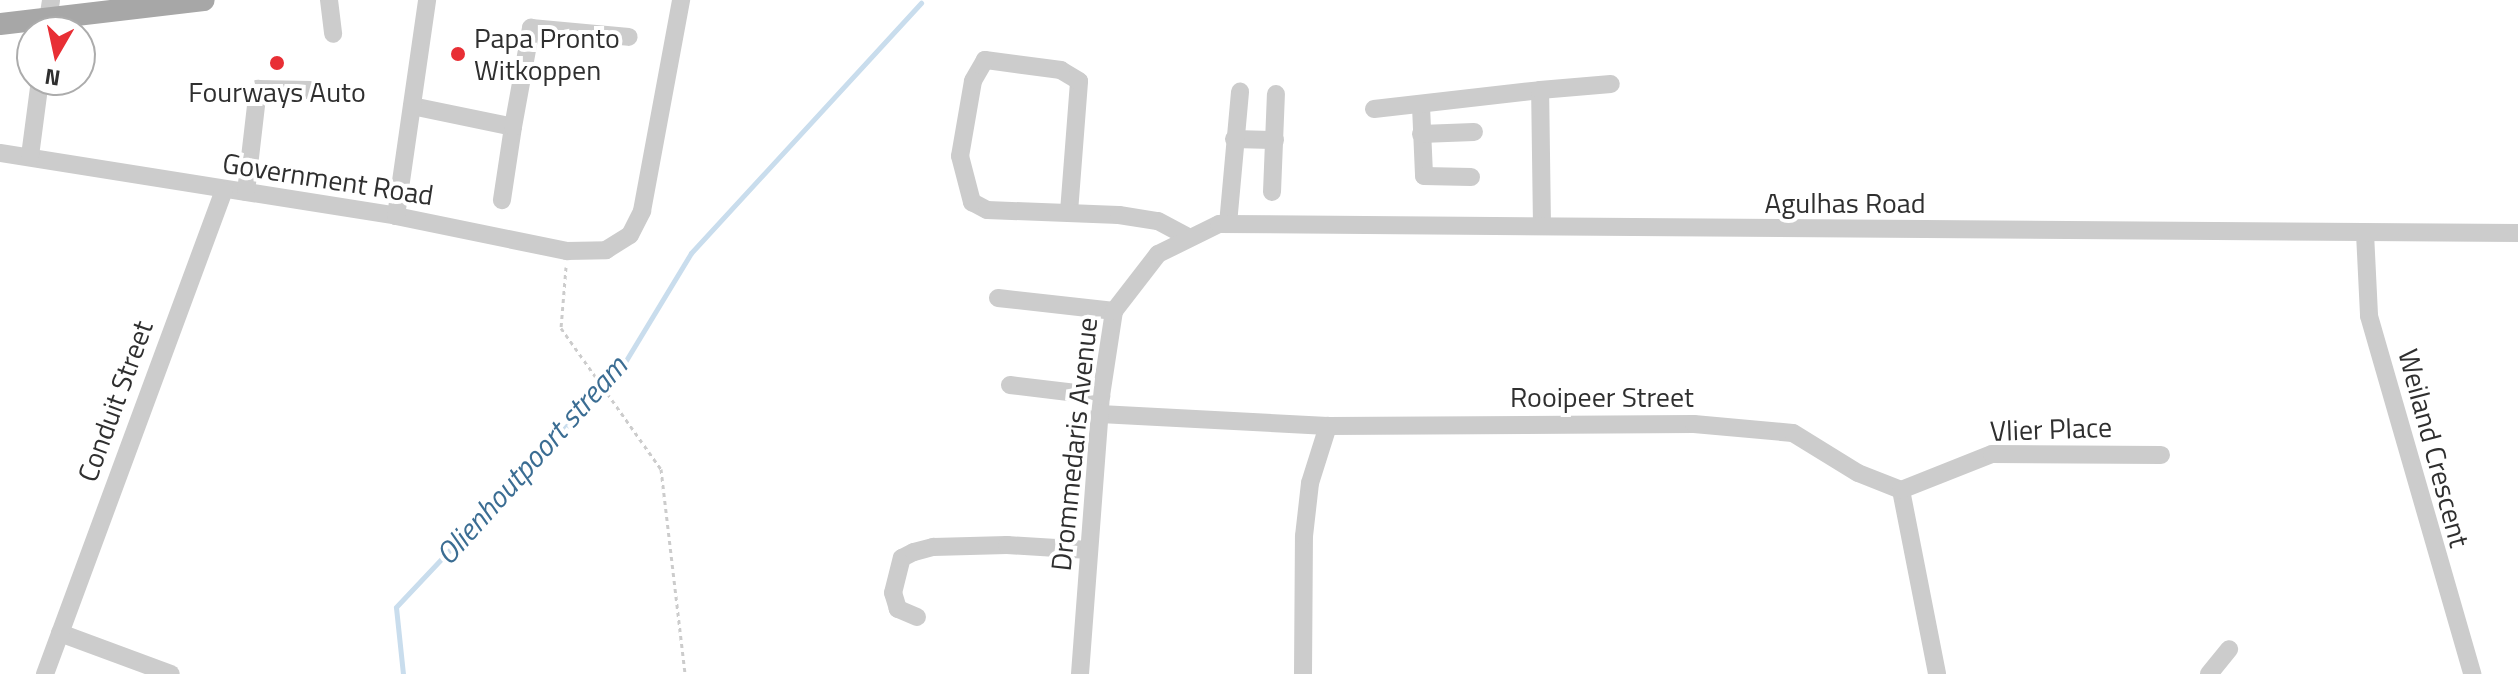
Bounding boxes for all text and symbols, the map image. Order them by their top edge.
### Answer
north arrow [16,16,96,96]
place label: Papa Pronto Witkoppen [474,21,620,87]
marker: Papa Pronto Witkoppen [449,45,467,63]
marker: Fourways Auto [268,54,286,72]
text: N [42,60,63,96]
place label: Fourways Auto [188,75,366,109]
street label: Government Road [220,146,436,212]
street label: Agulhas Road [1764,186,1926,220]
street label: Conduit Street [70,316,160,486]
street label: Drommedaris Avenue [1044,316,1104,572]
street label: Weiland Crescent [2391,345,2477,551]
water label: Olienhoutpoort stream [428,348,634,572]
street label: Rooipeer Street [1510,380,1694,414]
street label: Vlier Place [1989,410,2113,448]

